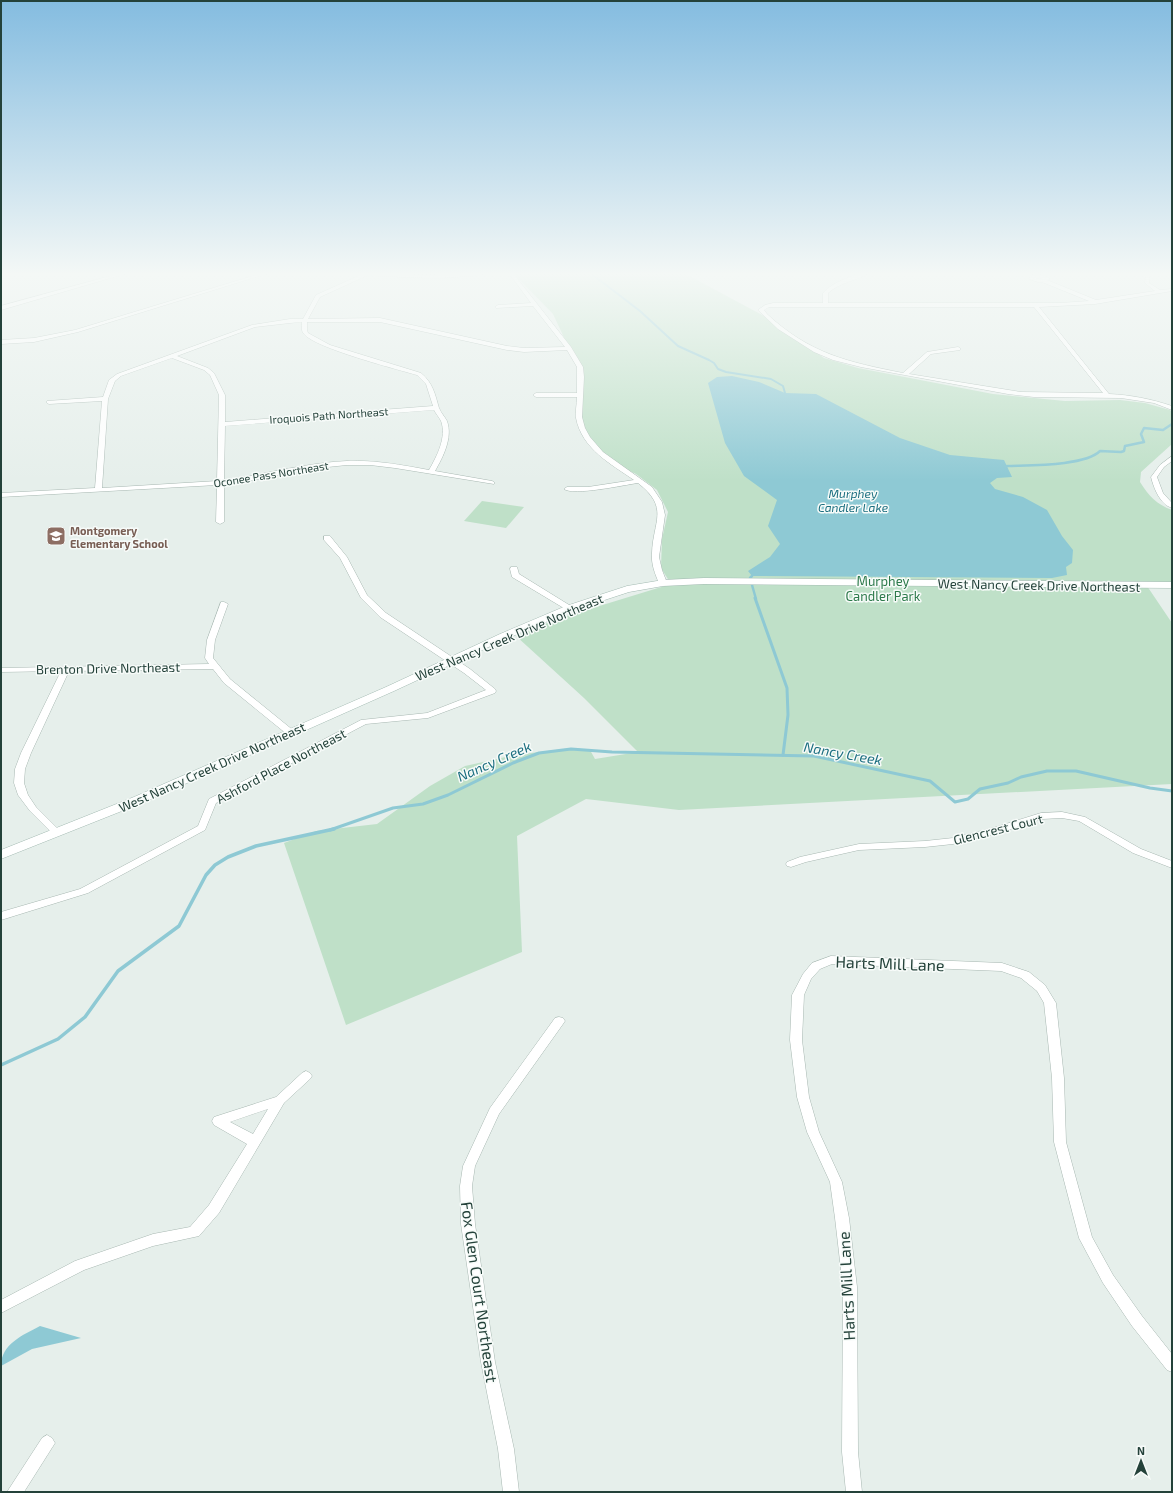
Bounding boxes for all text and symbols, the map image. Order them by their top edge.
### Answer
street label: Iroquois Path Northeast [269,404,389,426]
street label: Oconee Pass Northeast [213,458,329,490]
water label: Murphey Candler Lake [818,486,889,514]
place label: Montgomery Elementary School [70,524,168,551]
school or university icon: Montgomery Elementary School [45,525,67,547]
park label: Murphey Candler Park [846,573,921,604]
street label: West Nancy Creek Drive Northeast [938,575,1141,595]
street label: West Nancy Creek Drive Northeast [413,590,605,684]
street label: Brenton Drive Northeast [36,659,180,677]
street label: West Nancy Creek Drive Northeast [116,718,308,816]
street label: Ashford Place Northeast [213,725,349,807]
water label: Nancy Creek [454,737,534,785]
water label: Nancy Creek [803,738,883,768]
street label: Glencrest Court [952,810,1044,848]
street label: Harts Mill Lane [835,952,945,974]
street label: Fox Glen Court Northeast [458,1200,502,1384]
street label: Harts Mill Lane [834,1231,858,1341]
north arrow [1121,1441,1161,1481]
text: N [1137,1444,1145,1457]

